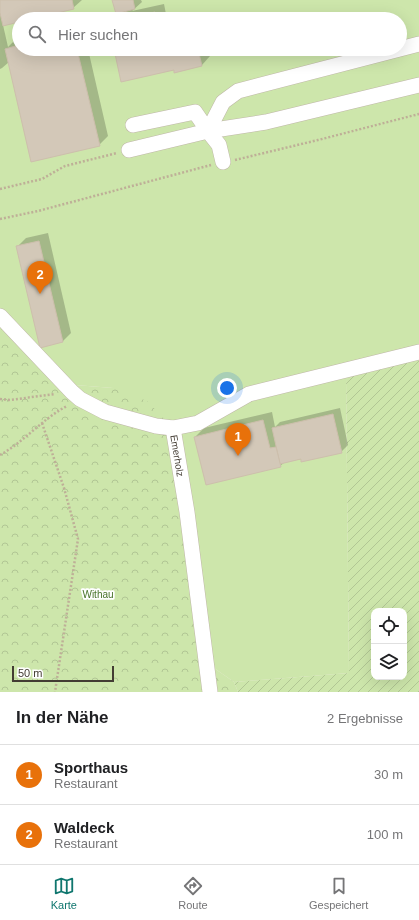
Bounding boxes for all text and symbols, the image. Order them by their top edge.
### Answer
search box [12,12,407,56]
icon: search [26,23,48,45]
text: Hier suchen [58,26,138,43]
pin: 2 [27,261,53,294]
your location [217,378,237,398]
pin: 1 [225,423,251,456]
street label: Emerholz [169,434,187,477]
park label: Withau [82,589,114,600]
map controls [371,608,407,680]
button: locate [371,608,407,644]
button: layers [371,644,407,680]
scale bar [12,664,114,683]
text: 50 m [18,667,42,679]
text: In der Nähe [16,708,109,727]
text: 2 Ergebnisse [327,711,403,726]
text: Sporthaus [54,759,128,776]
text: 1 [25,767,33,782]
text: 30 m [374,767,403,782]
text: Restaurant [54,776,118,791]
text: Waldeck [54,819,114,836]
text: 2 [25,827,33,842]
text: 100 m [367,827,403,842]
text: Restaurant [54,836,118,851]
tab: Karte [51,875,77,911]
tab: Route [178,875,208,911]
tab: Gespeichert [309,875,368,911]

